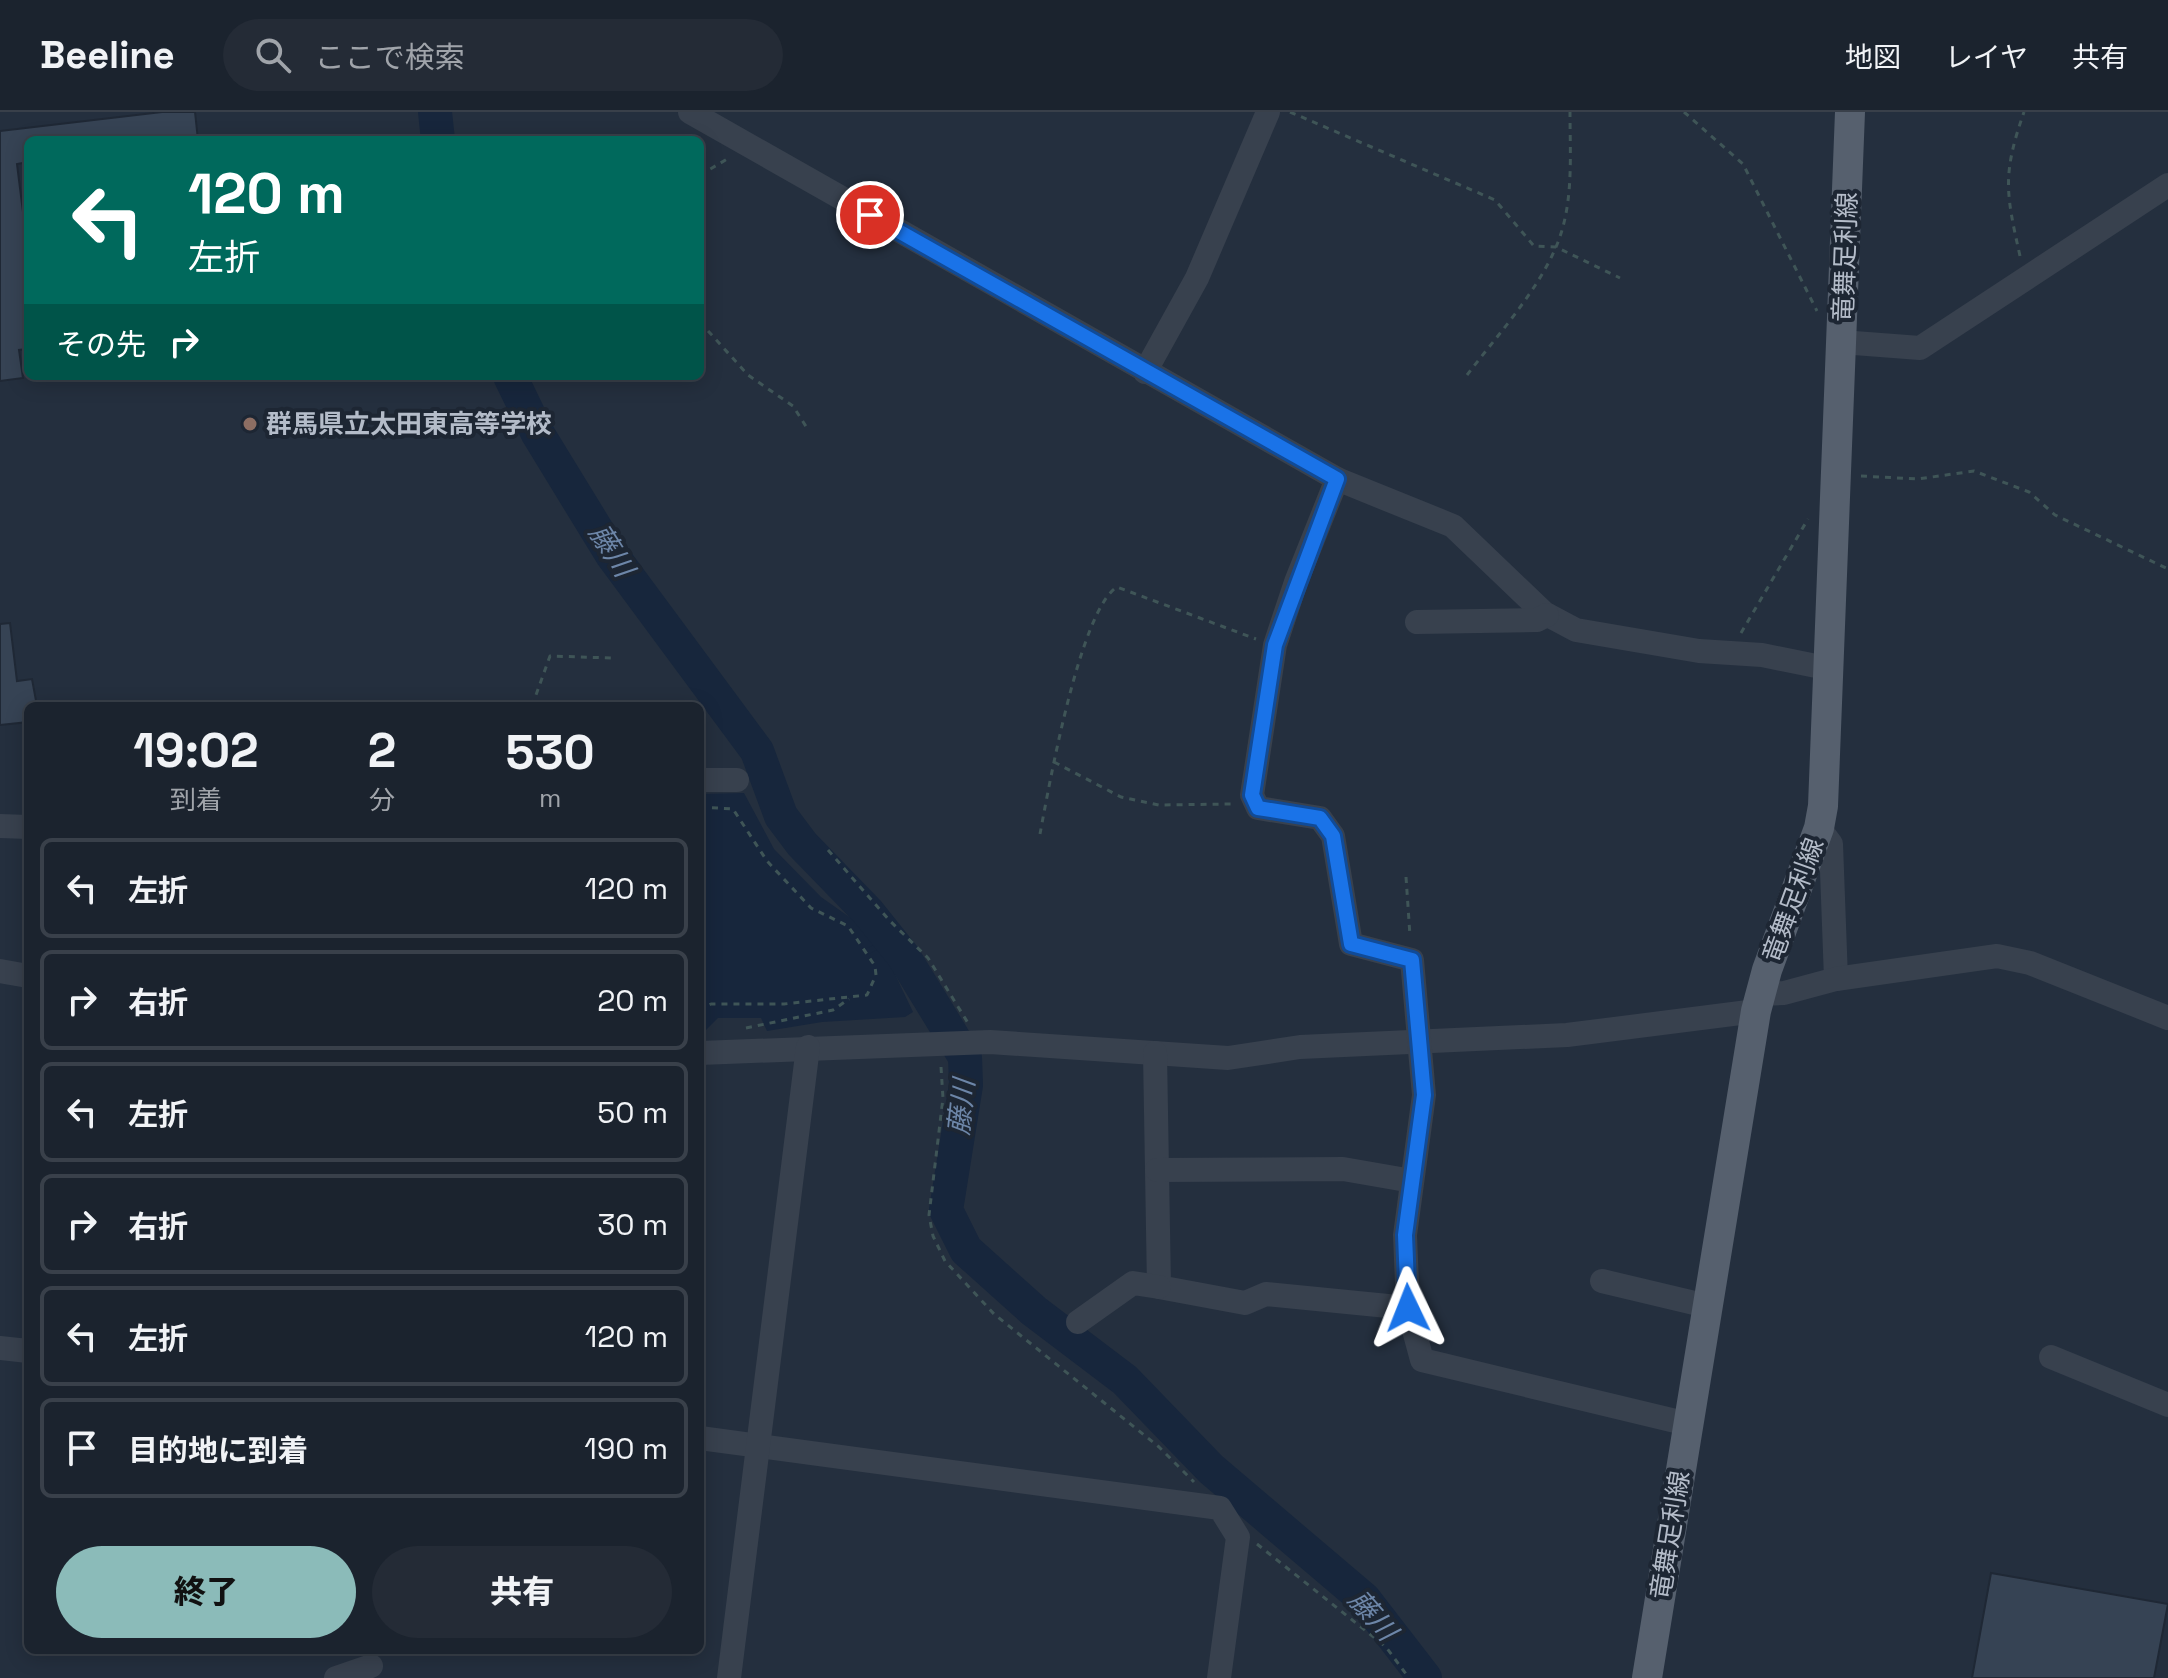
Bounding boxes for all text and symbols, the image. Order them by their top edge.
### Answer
search box [223,19,783,91]
text: Beeline [40,31,175,79]
icon: search [251,33,295,77]
text: ここで検索 [315,38,465,77]
text: 地図 [1845,39,1901,75]
text: レイヤ [1945,39,2028,75]
text: 共有 [2072,39,2128,75]
text: 120 m [188,158,345,229]
icon: left [56,168,160,272]
pin [836,181,904,249]
street label: 竜舞足利線 [1826,191,1864,323]
icon: arrive [848,193,892,237]
text: 左折 [188,235,260,281]
icon: right [162,320,206,364]
text: その先 [56,325,146,364]
place label: 群馬県立太田東高等学校 [266,407,552,441]
marker: 群馬県立太田東高等学校 [241,415,259,433]
water label: 藤川 [582,517,644,586]
text: 19:02 [133,720,259,781]
text: 2 [368,720,396,781]
text: 530 [506,722,595,783]
text: m [539,781,561,815]
text: 到着 [170,783,222,817]
text: 分 [369,783,395,817]
street label: 竜舞足利線 [1755,833,1831,967]
icon: left [60,866,104,910]
text: 120 m [585,869,668,908]
text: 左折 [128,871,188,910]
icon: right [60,978,104,1022]
text: 20 m [597,981,668,1020]
text: 右折 [128,983,188,1022]
water label: 藤川 [940,1074,982,1137]
icon: left [60,1090,104,1134]
text: 50 m [597,1093,668,1132]
text: 左折 [128,1095,188,1134]
icon: right [60,1202,104,1246]
text: 30 m [597,1205,668,1244]
text: 右折 [128,1207,188,1246]
position arrow [1366,1266,1450,1350]
icon: left [60,1314,104,1358]
text: 120 m [585,1317,668,1356]
text: 左折 [128,1319,188,1358]
icon: arrive [60,1426,104,1470]
text: 190 m [584,1429,668,1468]
text: 目的地に到着 [128,1431,308,1470]
street label: 竜舞足利線 [1643,1468,1697,1602]
button: 終了 [56,1546,356,1638]
button: 共有 [372,1546,672,1638]
water label: 藤川 [1341,1582,1407,1650]

